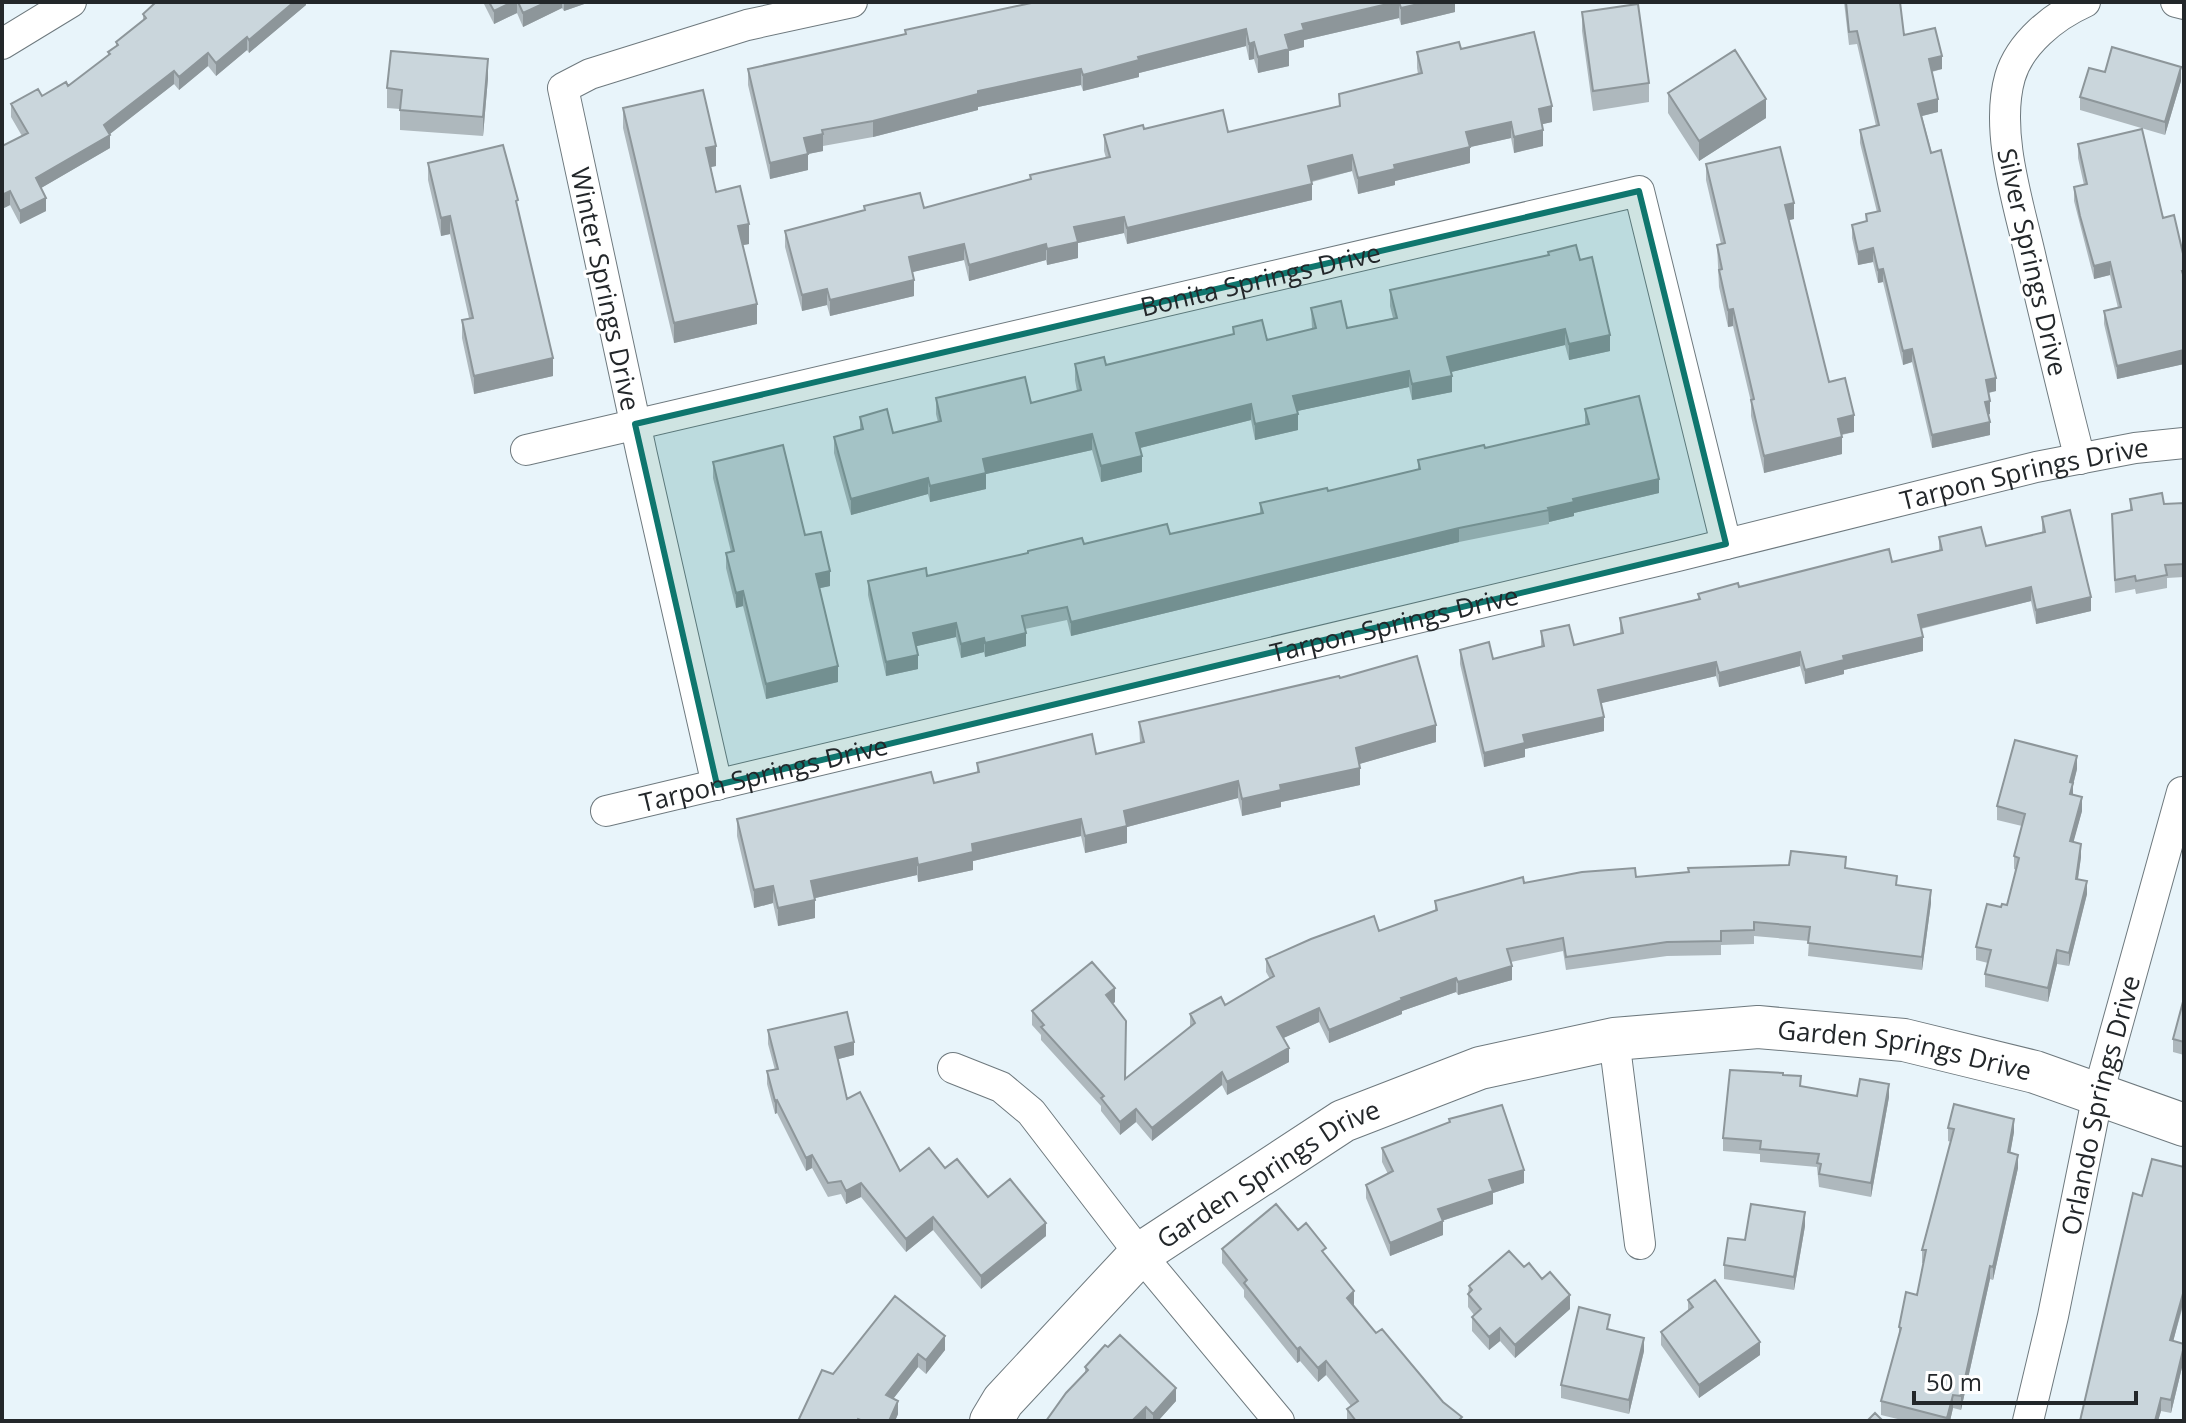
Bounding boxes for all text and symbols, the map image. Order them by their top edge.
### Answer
street label: Silver Springs Drive [1989,145,2077,379]
street label: Winter Springs Drive [563,164,649,414]
street label: Bonita Springs Drive [1137,234,1384,324]
street label: Tarpon Springs Drive [1896,429,2150,518]
street label: Tarpon Springs Drive [1266,577,1522,670]
street label: Tarpon Springs Drive [636,727,891,820]
street label: Orlando Springs Drive [2052,971,2148,1238]
street label: Garden Springs Drive [1776,1011,2035,1089]
street label: Garden Springs Drive [1149,1091,1385,1256]
scale bar [1914,1355,2136,1405]
text: 50 m [1926,1365,1982,1398]

